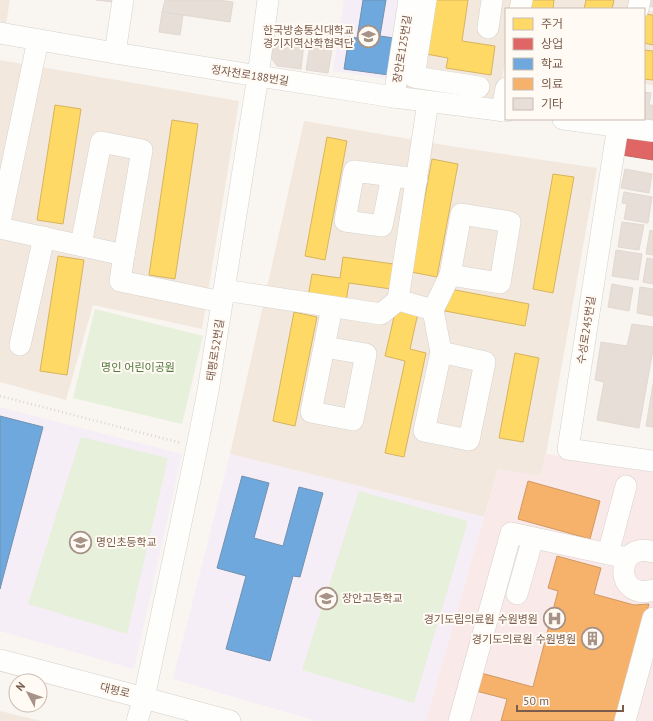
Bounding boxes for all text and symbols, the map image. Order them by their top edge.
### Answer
legend [505,8,645,120]
street label: 장안로125번길 [390,14,414,84]
text: 주거 [541,16,563,31]
place label: 한국방송통신대학교 경기지역산학협력단 [263,23,354,50]
school or university icon: 한국방송통신대학교 경기지역산학협력단 [356,23,382,49]
text: 상업 [541,36,563,51]
text: 학교 [541,56,563,71]
street label: 정자천로188번길 [210,62,290,88]
text: 의료 [541,76,563,91]
text: 기타 [541,96,563,111]
street label: 수성로245번길 [574,295,598,365]
street label: 태평로52번길 [203,318,227,382]
park label: 명인 어린이공원 [101,360,175,374]
school or university icon: 명인초등학교 [68,529,94,555]
place label: 명인초등학교 [96,535,157,549]
school or university icon: 장안고등학교 [314,585,340,611]
place label: 장안고등학교 [342,591,403,605]
hospital icon: 경기도립의료원 수원병원 [541,606,567,632]
place label: 경기도립의료원 수원병원 [424,612,538,626]
building icon: 경기도의료원 수원병원 [579,626,605,652]
place label: 경기도의료원 수원병원 [472,632,576,646]
north arrow [8,673,48,713]
text: N [13,679,28,694]
street label: 대평로 [99,680,131,700]
scale bar [517,687,623,713]
text: 50 m [523,693,549,708]

